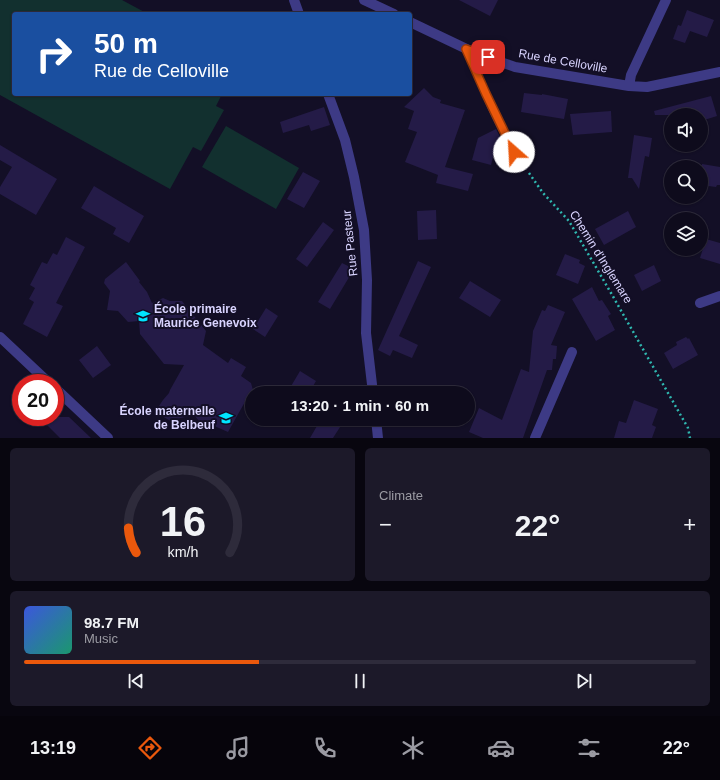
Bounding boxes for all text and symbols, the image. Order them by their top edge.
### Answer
icon: right [28,28,80,80]
text: 50 m [94,28,158,59]
pin [471,40,505,74]
icon: arrive [477,46,499,68]
street label: Rue de Celloville [517,46,609,76]
text: Rue de Celloville [94,61,229,81]
map controls [664,108,708,256]
button: sound [664,108,708,152]
position arrow [493,131,535,173]
button: search [664,160,708,204]
street label: Chemin d'Inglemare [567,208,635,306]
street label: Rue Pasteur [340,209,360,277]
button: layers [664,212,708,256]
place label: École primaire Maurice Genevoix [154,301,257,330]
school or university icon: École primaire Maurice Genevoix [135,308,151,324]
speed limit sign: 20 [12,374,64,426]
text: 13:20 · 1 min · 60 m [291,397,429,414]
place label: École maternelle de Belbeuf [120,403,216,432]
school or university icon: École maternelle de Belbeuf [218,410,234,426]
text: Climate [379,488,423,503]
text: 16 [159,497,206,544]
text: 22° [515,509,560,542]
text: − [379,512,392,537]
text: + [683,512,696,537]
text: km/h [167,543,198,559]
text: 98.7 FM [84,614,139,631]
text: Music [84,631,118,646]
icon: previous [125,670,147,692]
icon: pause [349,670,371,692]
icon: next [573,670,595,692]
icon: directions [136,734,164,762]
icon: music [224,734,252,762]
icon: phone [311,734,339,762]
icon: climate [399,734,427,762]
icon: car [487,734,515,762]
icon: filters [575,734,603,762]
text: 13:19 [30,738,76,758]
text: 22° [663,738,690,758]

